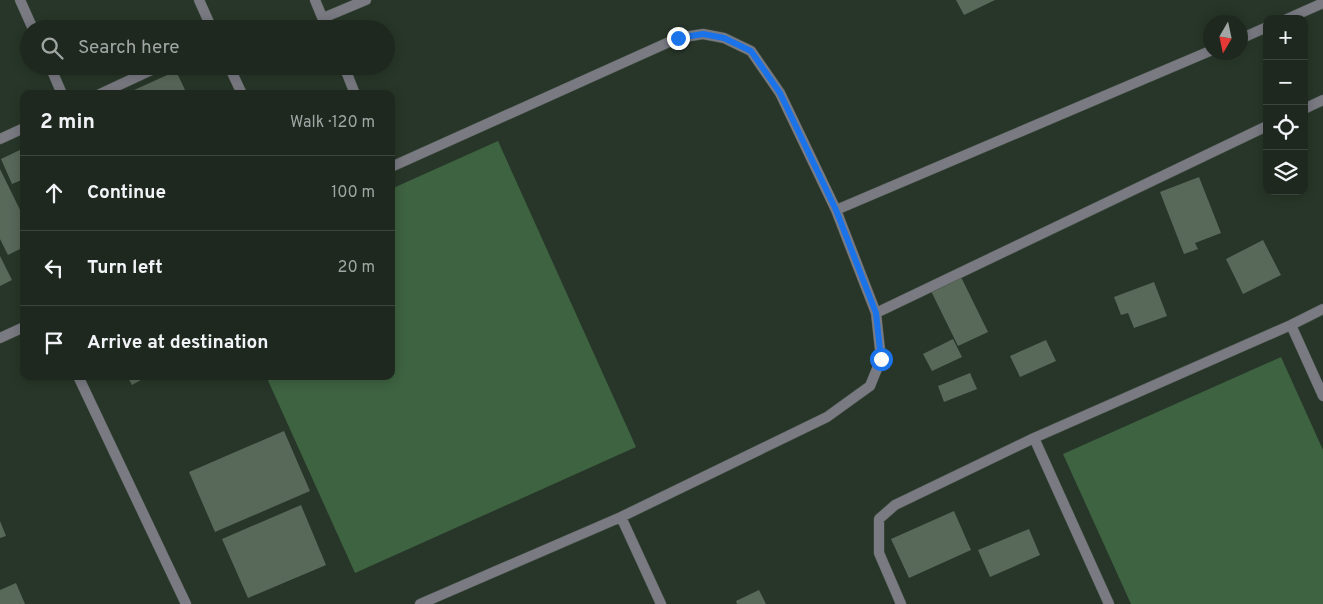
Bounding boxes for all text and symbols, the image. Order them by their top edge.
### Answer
north arrow [1203,15,1248,60]
map controls [1263,15,1308,195]
button: + [1263,15,1308,60]
search box [20,20,395,75]
route end [667,27,690,50]
icon: search [38,34,66,62]
text: Search here [78,36,180,60]
button: − [1263,60,1308,105]
button: locate [1263,105,1308,150]
text: 2 min [40,109,95,136]
text: Walk · 120 m [290,113,375,133]
button: layers [1263,150,1308,195]
icon: ahead [40,179,68,207]
text: Continue [87,181,166,205]
text: 100 m [331,183,375,203]
icon: left [40,254,68,282]
text: Turn left [87,256,163,280]
text: 20 m [338,258,375,278]
icon: arrive [40,329,68,357]
text: Arrive at destination [87,331,268,355]
route start [870,348,893,371]

